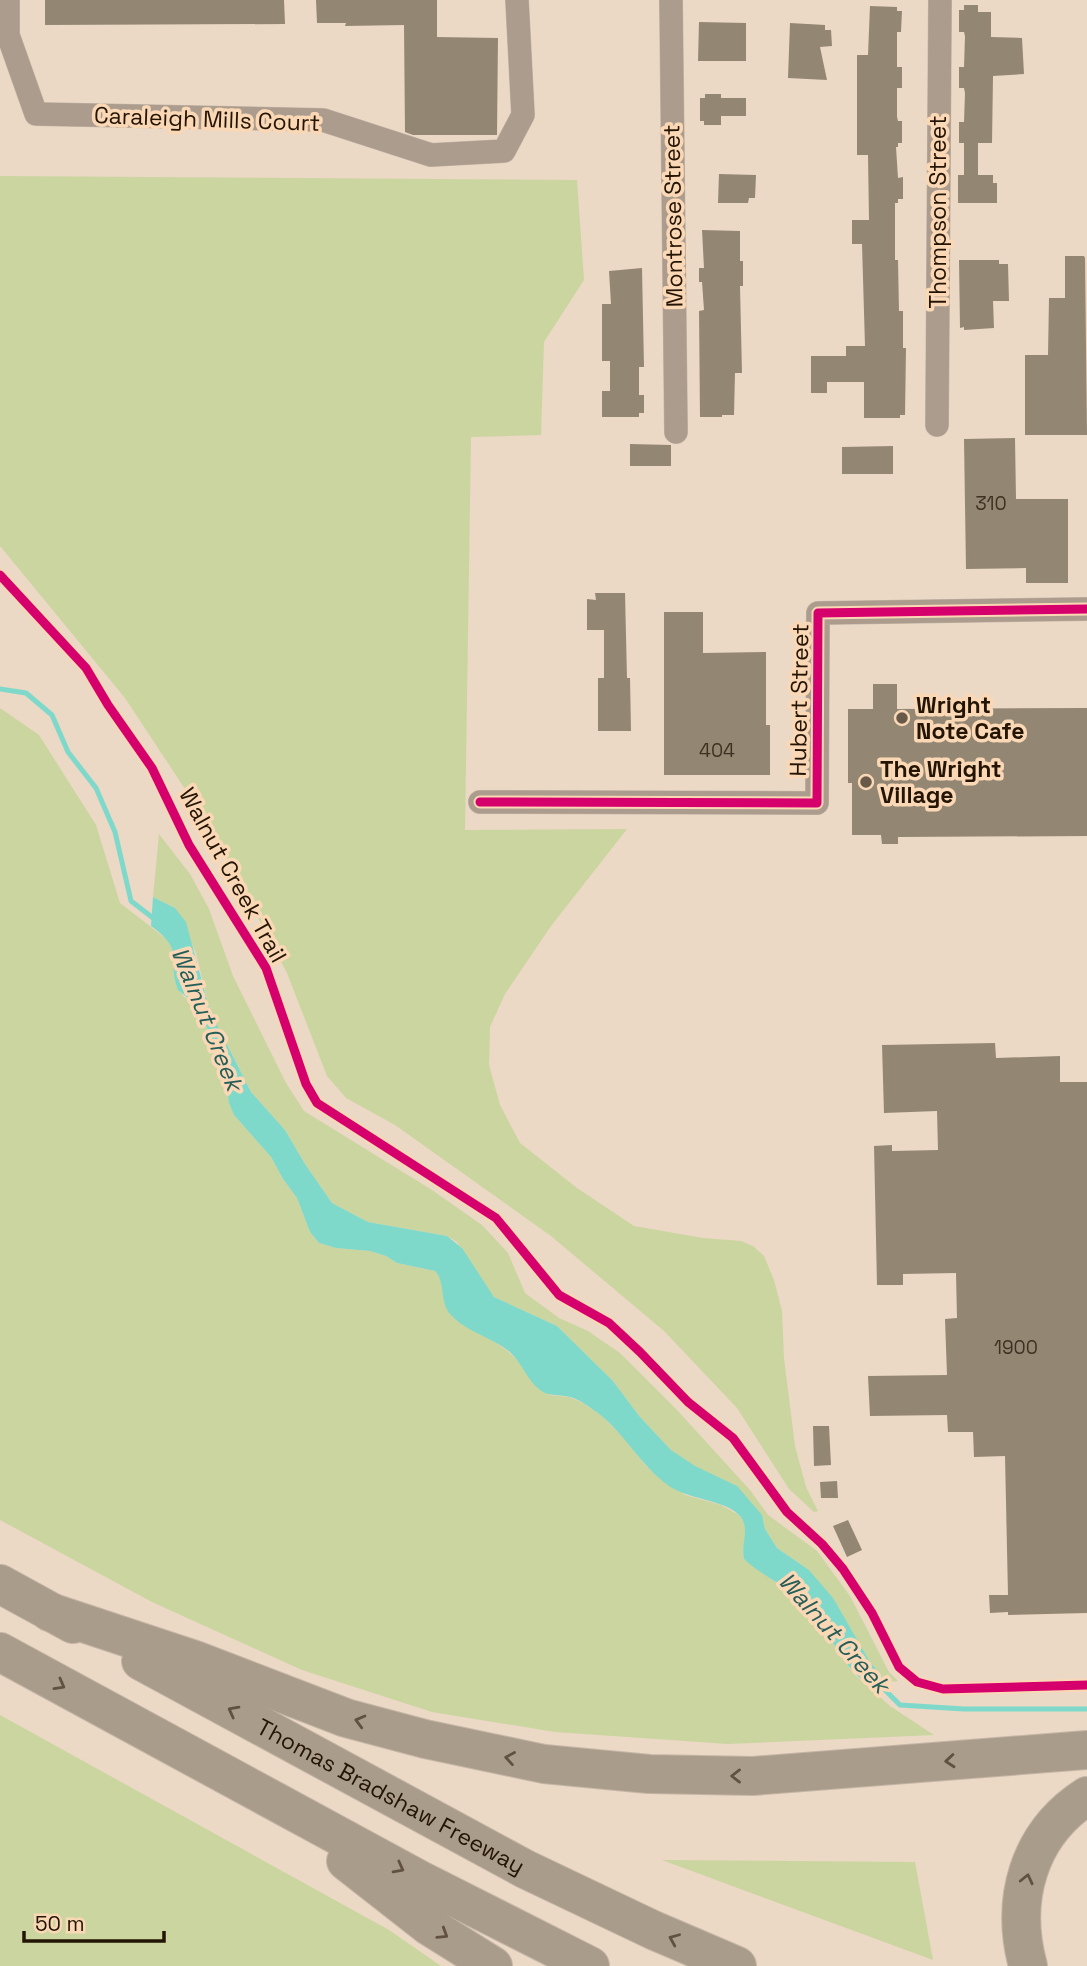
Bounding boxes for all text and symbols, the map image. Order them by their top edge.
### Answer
street label: Caraleigh Mills Court [93,100,321,138]
street label: Thompson Street [923,115,953,309]
street label: Montrose Street [656,124,690,308]
house number: 310 [975,491,1007,516]
street label: Hubert Street [783,623,815,777]
place label: Wright Note Cafe [916,690,1025,746]
marker: Wright Note Cafe [894,710,910,726]
house number: 404 [699,738,735,763]
place label: The Wright Village [880,754,1002,810]
marker: The Wright Village [858,774,874,790]
street label: Walnut Creek Trail [172,782,294,968]
water label: Walnut Creek [165,942,251,1098]
house number: 1900 [994,1335,1038,1360]
water label: Walnut Creek [772,1566,899,1702]
one-way arrow [53,1677,65,1690]
one-way arrow [228,1706,240,1719]
street label: Thomas Bradshaw Freeway [251,1711,530,1881]
one-way arrow [354,1715,366,1730]
one-way arrow [504,1751,516,1766]
one-way arrow [944,1753,955,1768]
one-way arrow [731,1768,741,1784]
one-way arrow [392,1860,404,1874]
one-way arrow [1019,1873,1033,1885]
scale bar [24,1899,164,1943]
text: 50 m [35,1910,85,1937]
one-way arrow [436,1926,449,1939]
one-way arrow [669,1933,681,1947]

